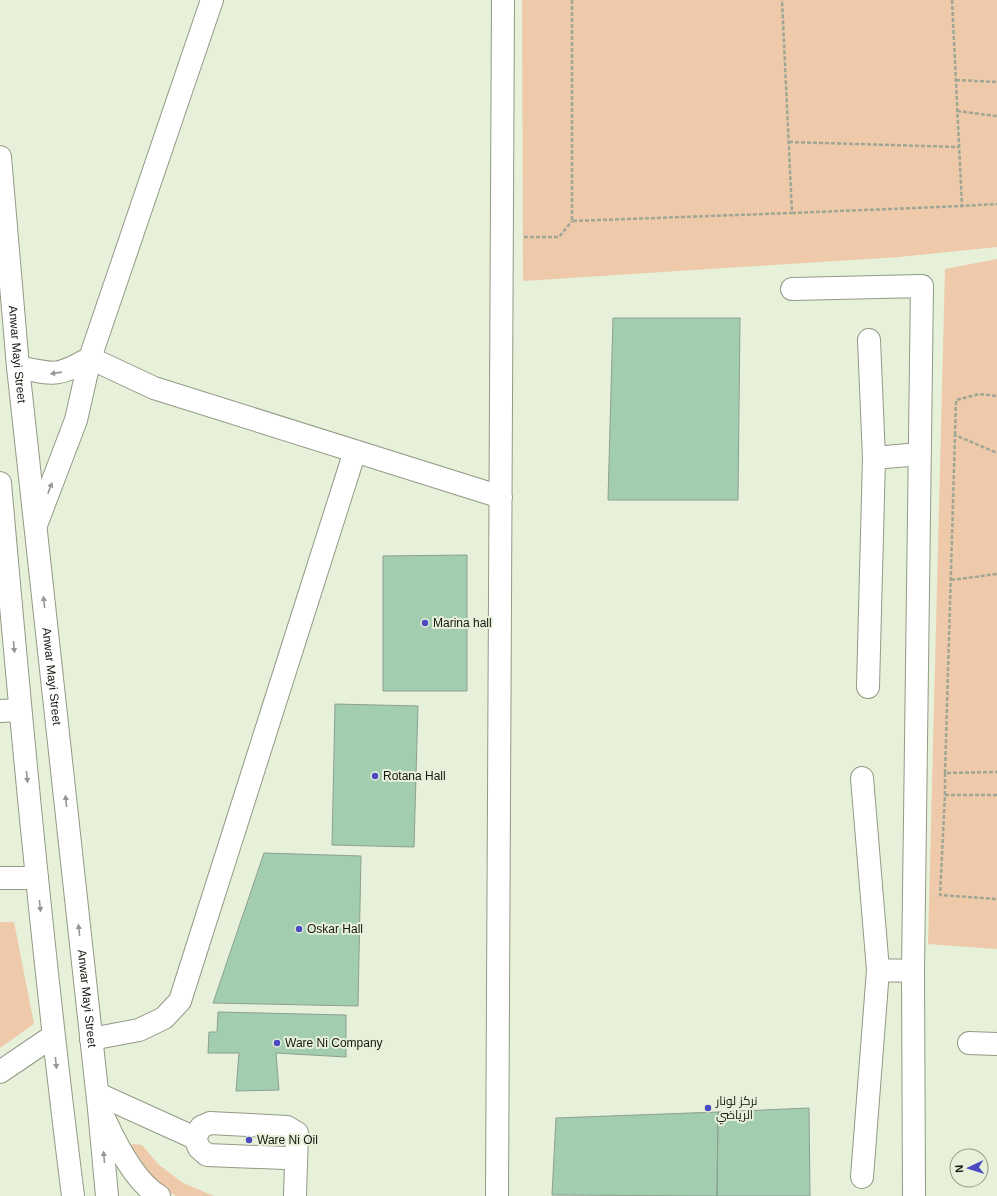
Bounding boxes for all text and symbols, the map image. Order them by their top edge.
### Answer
street label: Anwar Mayi Street [6,305,29,405]
one-way arrow [50,370,62,376]
one-way arrow [48,482,54,494]
one-way arrow [41,596,48,608]
place label: Marina hall [433,616,492,630]
marker: Marina hall [420,618,430,628]
street label: Anwar Mayi Street [39,627,64,727]
one-way arrow [11,641,18,653]
place label: Rotana Hall [383,769,446,783]
one-way arrow [24,770,30,783]
marker: Rotana Hall [370,771,380,781]
one-way arrow [62,795,69,807]
one-way arrow [37,900,44,912]
place label: Oskar Hall [307,922,363,936]
one-way arrow [76,924,83,937]
marker: Oskar Hall [294,924,304,934]
street label: Anwar Mayi Street [75,949,99,1049]
place label: Ware Ni Company [285,1036,383,1050]
marker: Ware Ni Company [272,1038,282,1048]
one-way arrow [53,1057,60,1069]
place label: نركز لونار الرياضي [715,1094,757,1125]
marker: نركز لونار الرياضي [703,1103,713,1113]
place label: Ware Ni Oil [257,1133,318,1147]
marker: Ware Ni Oil [244,1135,254,1145]
north arrow [949,1148,989,1188]
one-way arrow [100,1151,107,1163]
text: N [953,1164,965,1173]

